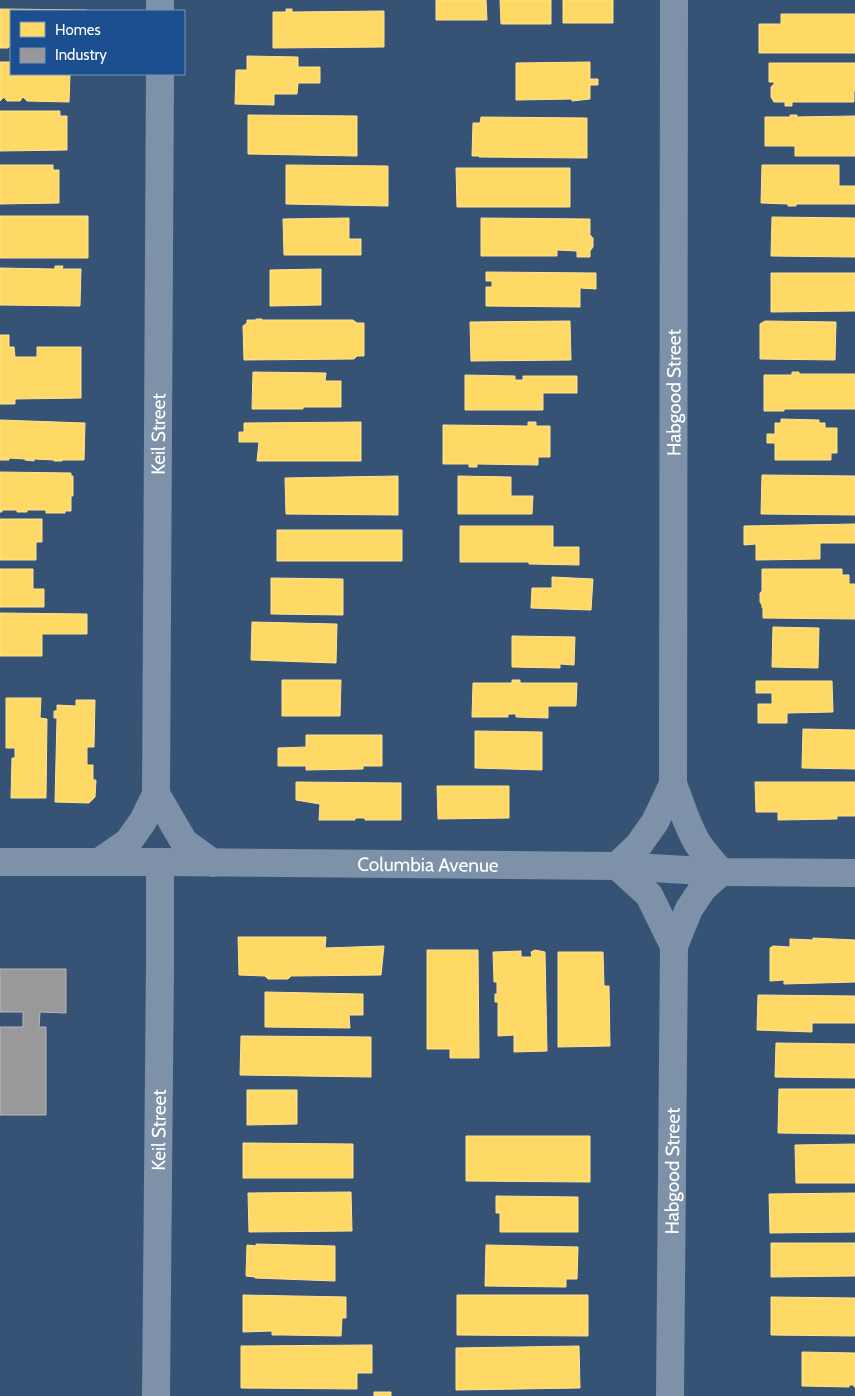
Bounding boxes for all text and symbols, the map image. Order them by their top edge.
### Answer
legend [10,10,185,75]
text: Homes [55,21,101,39]
text: Industry [55,46,107,64]
street label: Habgood Street [662,329,685,456]
street label: Keil Street [146,393,170,475]
street label: Columbia Avenue [357,852,499,876]
street label: Keil Street [147,1089,170,1171]
street label: Habgood Street [660,1107,684,1235]

